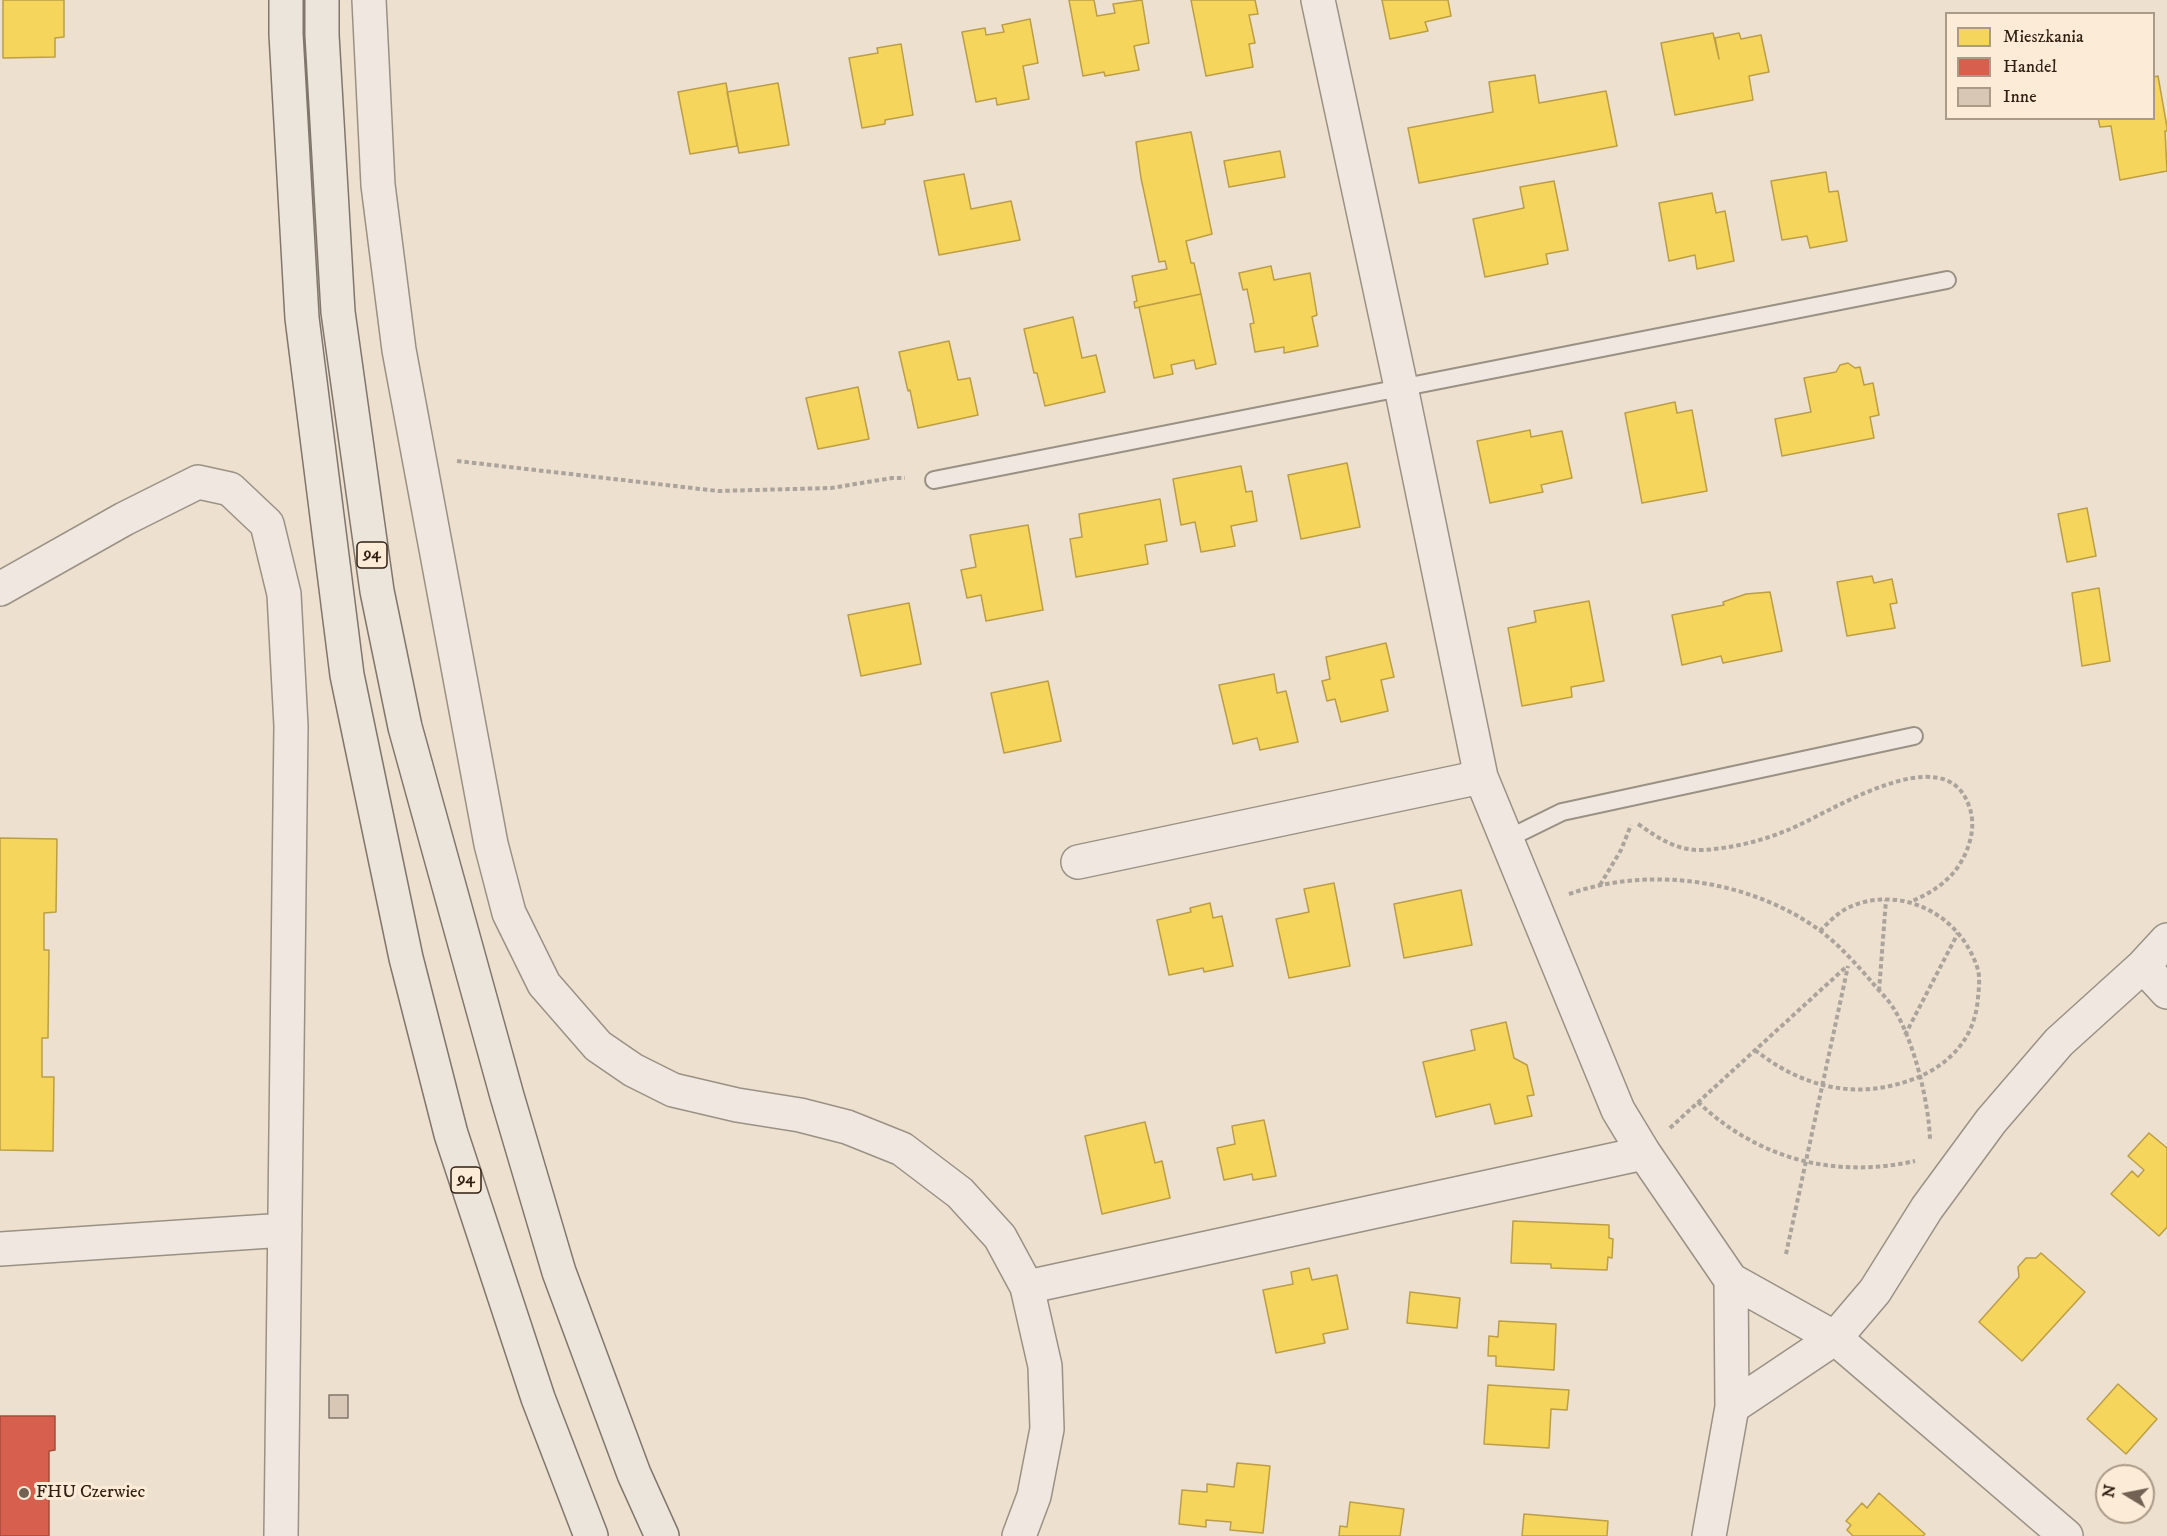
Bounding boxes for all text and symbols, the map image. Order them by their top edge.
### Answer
legend [1945,12,2155,120]
text: Mieszkania [2003,26,2084,48]
text: Handel [2003,56,2057,78]
text: Inne [2003,86,2037,108]
road number: 94 [357,542,387,568]
road number: 94 [451,1167,481,1193]
north arrow [2095,1464,2155,1524]
place label: FHU Czerwiec [36,1482,145,1504]
text: N [2098,1483,2120,1499]
marker: FHU Czerwiec [17,1486,31,1500]

